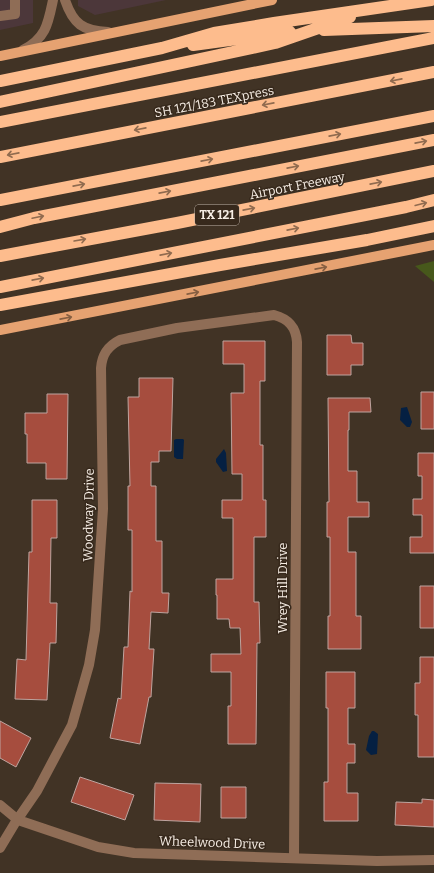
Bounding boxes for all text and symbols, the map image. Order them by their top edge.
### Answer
one-way arrow [390,76,403,84]
street label: SH 121/183 TEXpress [153,83,275,120]
one-way arrow [262,101,275,109]
one-way arrow [134,126,147,134]
one-way arrow [328,131,341,139]
one-way arrow [414,138,427,146]
one-way arrow [7,151,20,159]
one-way arrow [200,156,213,164]
one-way arrow [286,163,299,171]
street label: Airport Freeway [248,169,346,202]
one-way arrow [369,178,382,186]
one-way arrow [73,180,86,188]
one-way arrow [158,188,171,196]
one-way arrow [414,199,427,207]
one-way arrow [242,204,255,212]
road number: TX 121 [195,205,239,225]
one-way arrow [31,213,44,221]
one-way arrow [287,225,300,233]
one-way arrow [73,236,86,244]
one-way arrow [159,250,172,258]
one-way arrow [314,264,327,272]
one-way arrow [31,275,44,283]
one-way arrow [187,289,200,297]
one-way arrow [59,313,72,321]
street label: Woodway Drive [80,468,97,562]
street label: Wrey Hill Drive [275,543,290,633]
street label: Wheelwood Drive [159,833,265,852]

